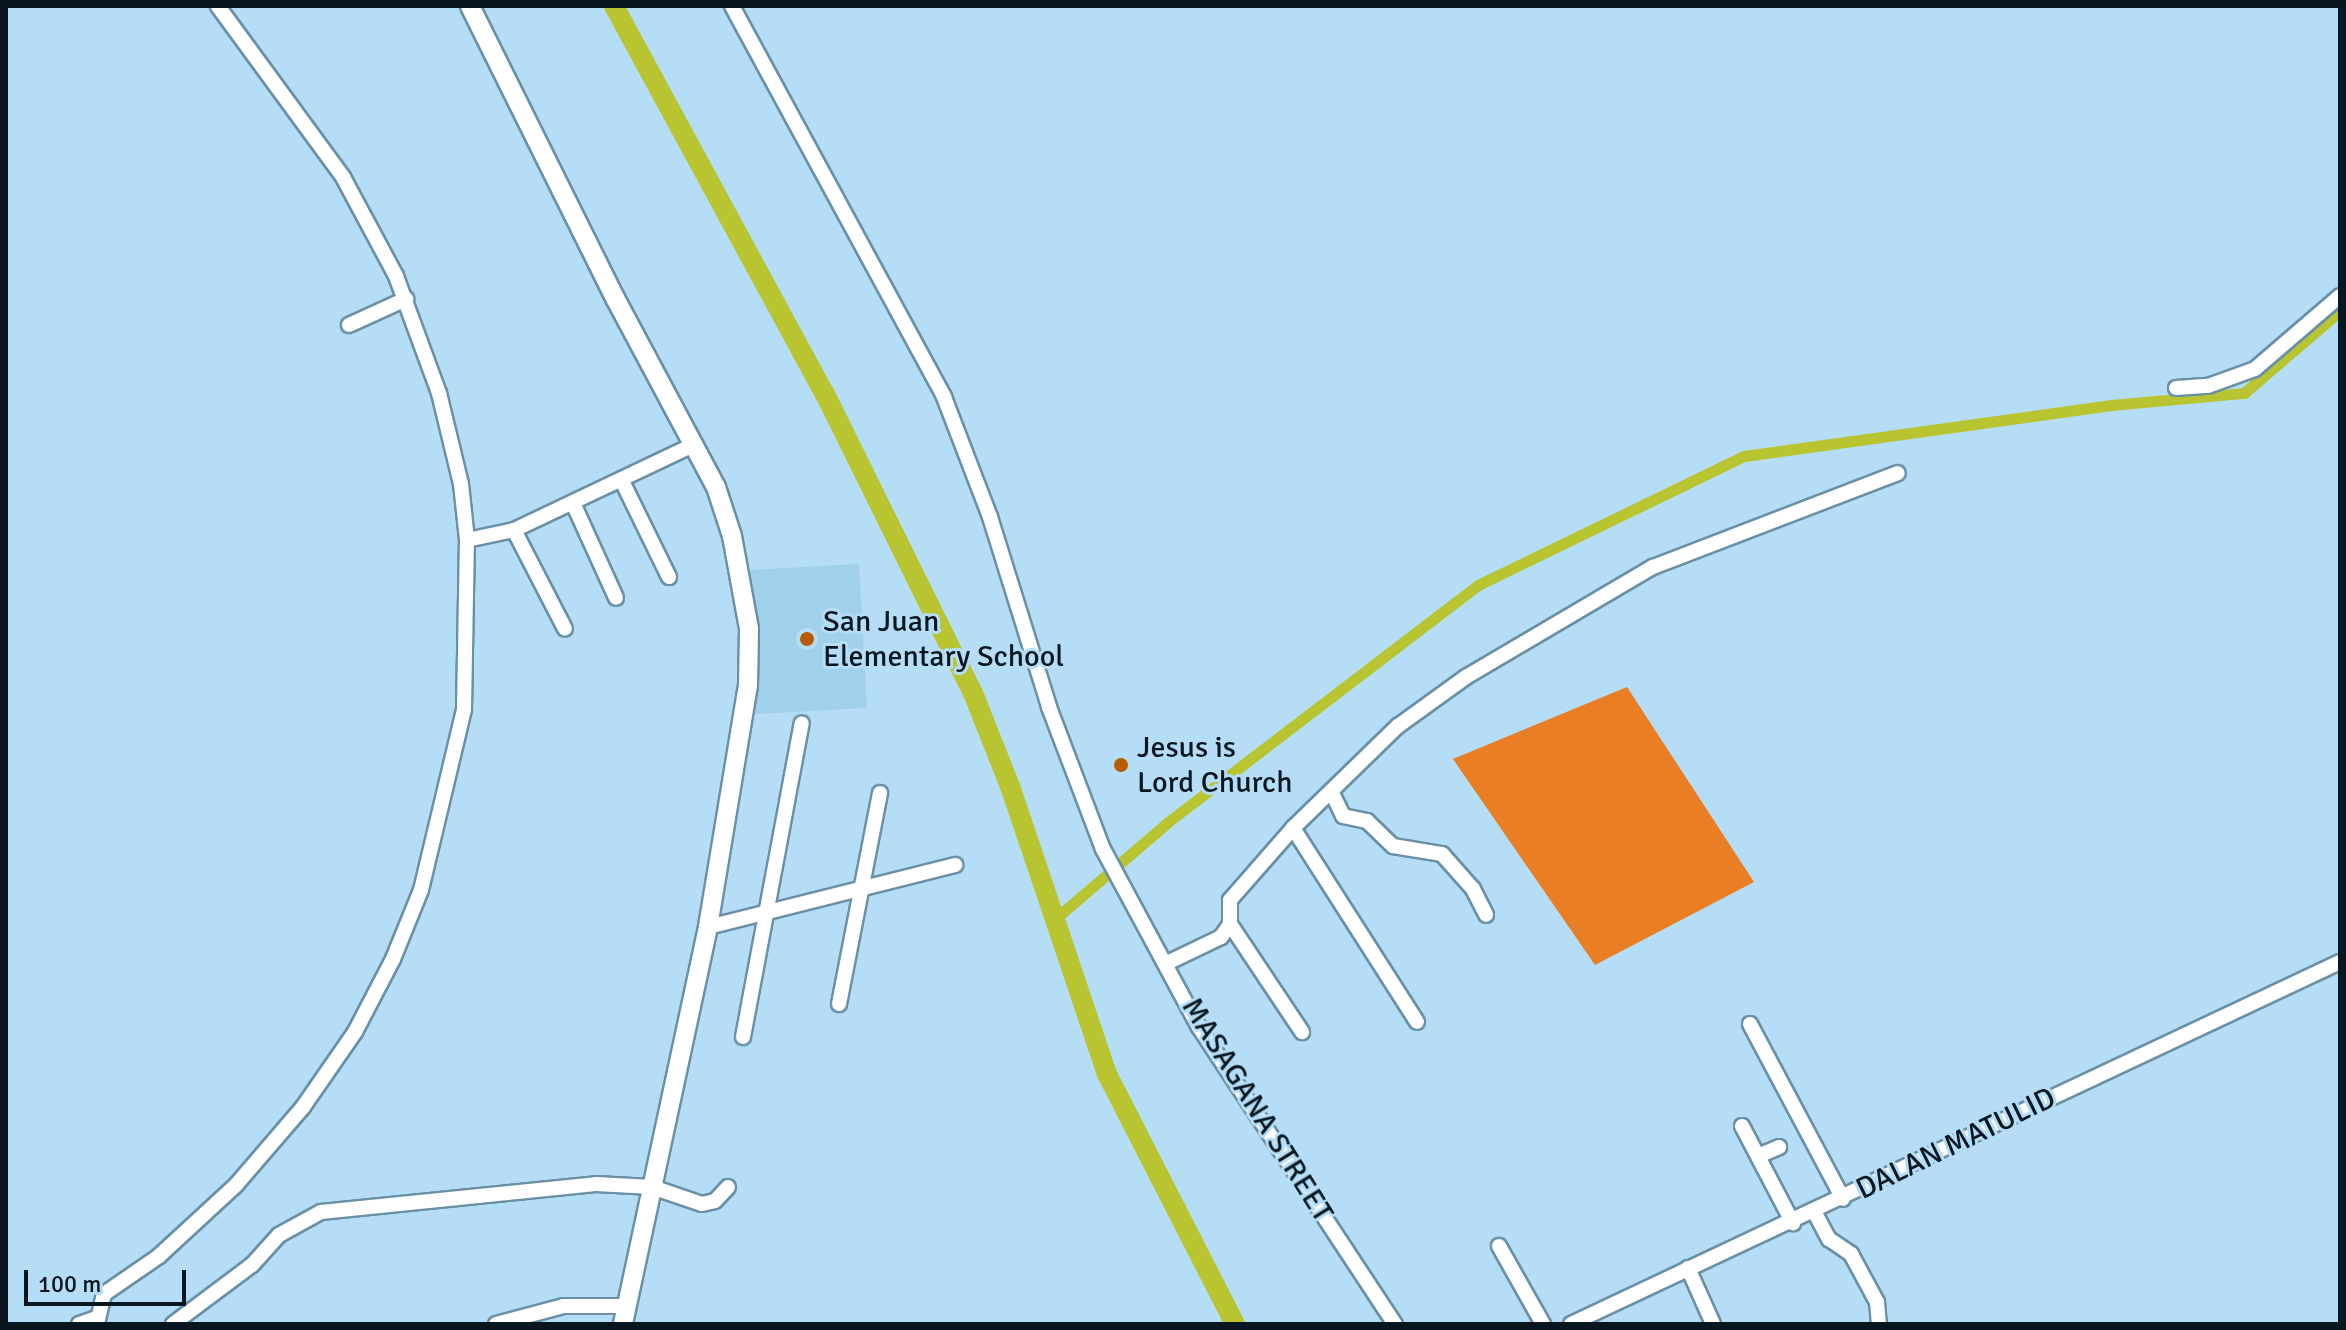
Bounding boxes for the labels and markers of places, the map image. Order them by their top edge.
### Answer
place label: San Juan Elementary School [823,604,1064,674]
marker: San Juan Elementary School [798,630,816,648]
place label: Jesus is Lord Church [1137,730,1293,800]
marker: Jesus is Lord Church [1112,756,1130,774]

